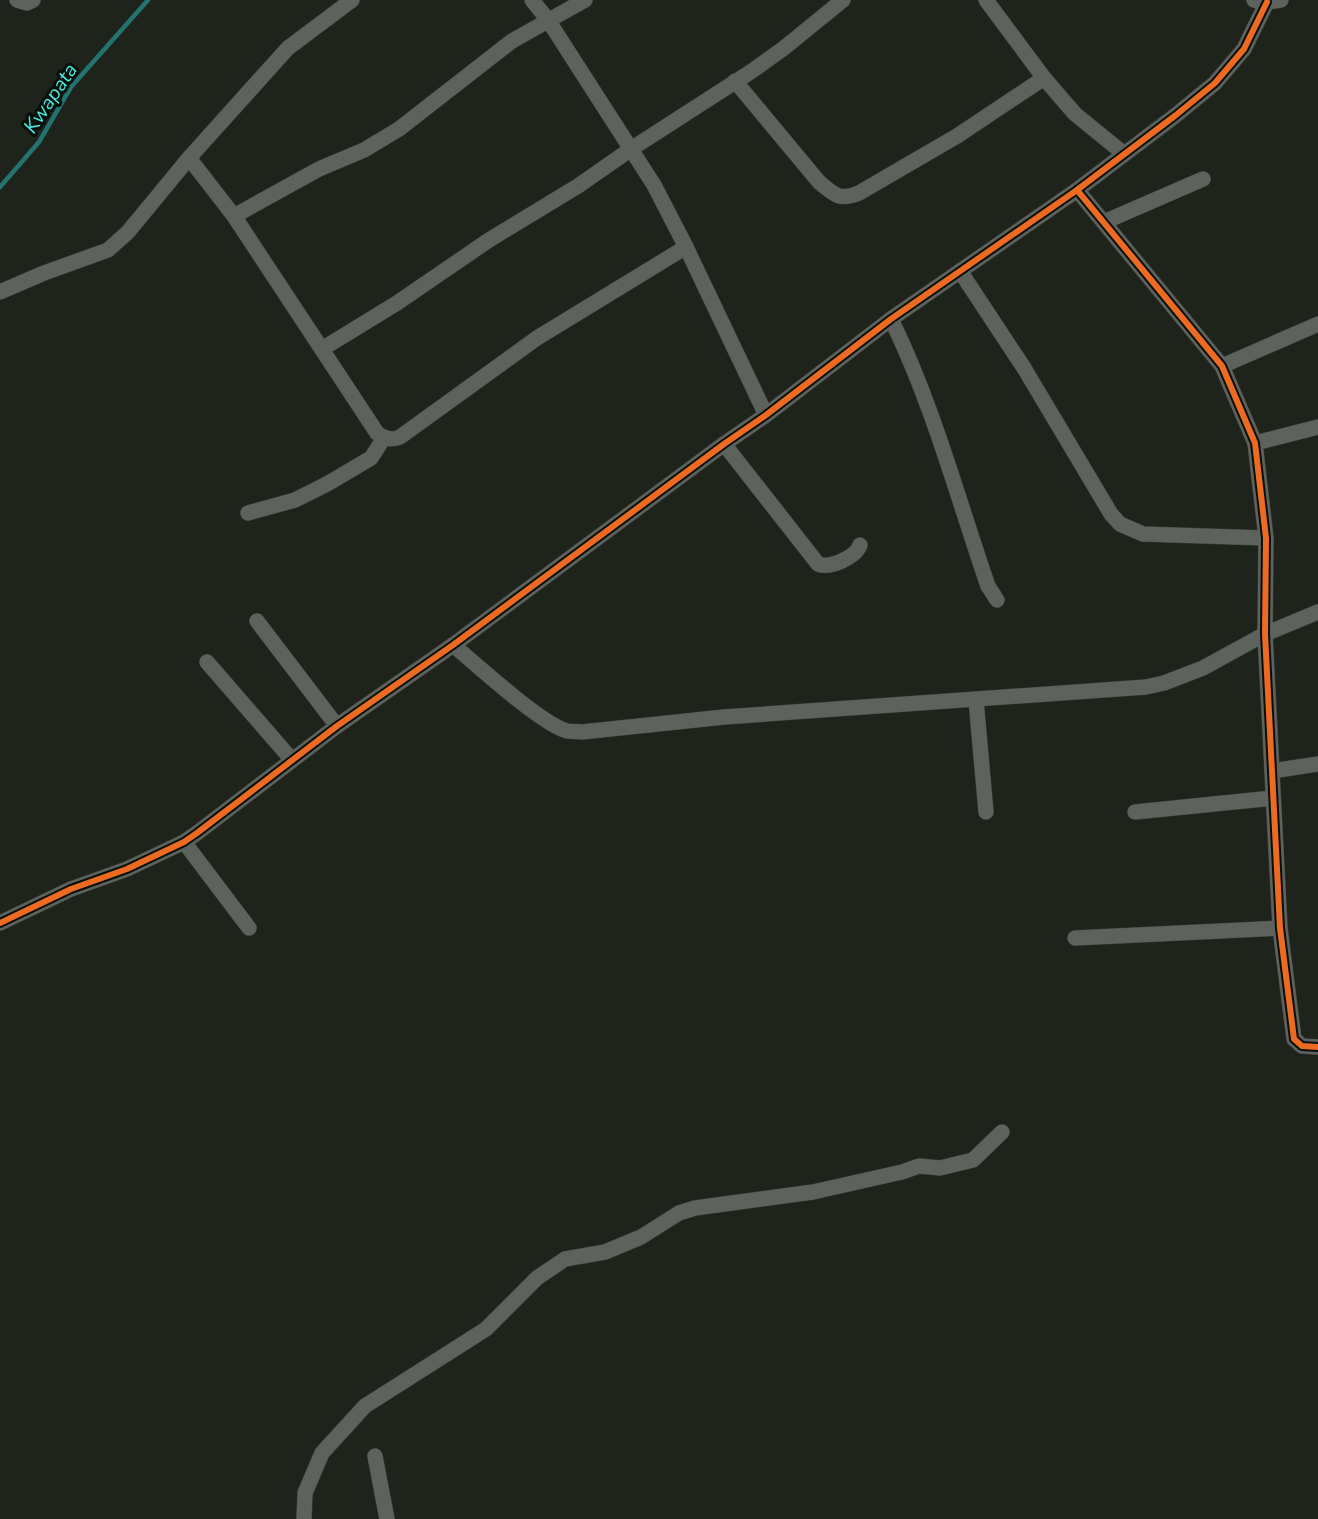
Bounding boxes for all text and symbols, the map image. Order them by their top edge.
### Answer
water label: Kwapata [17,58,84,139]

